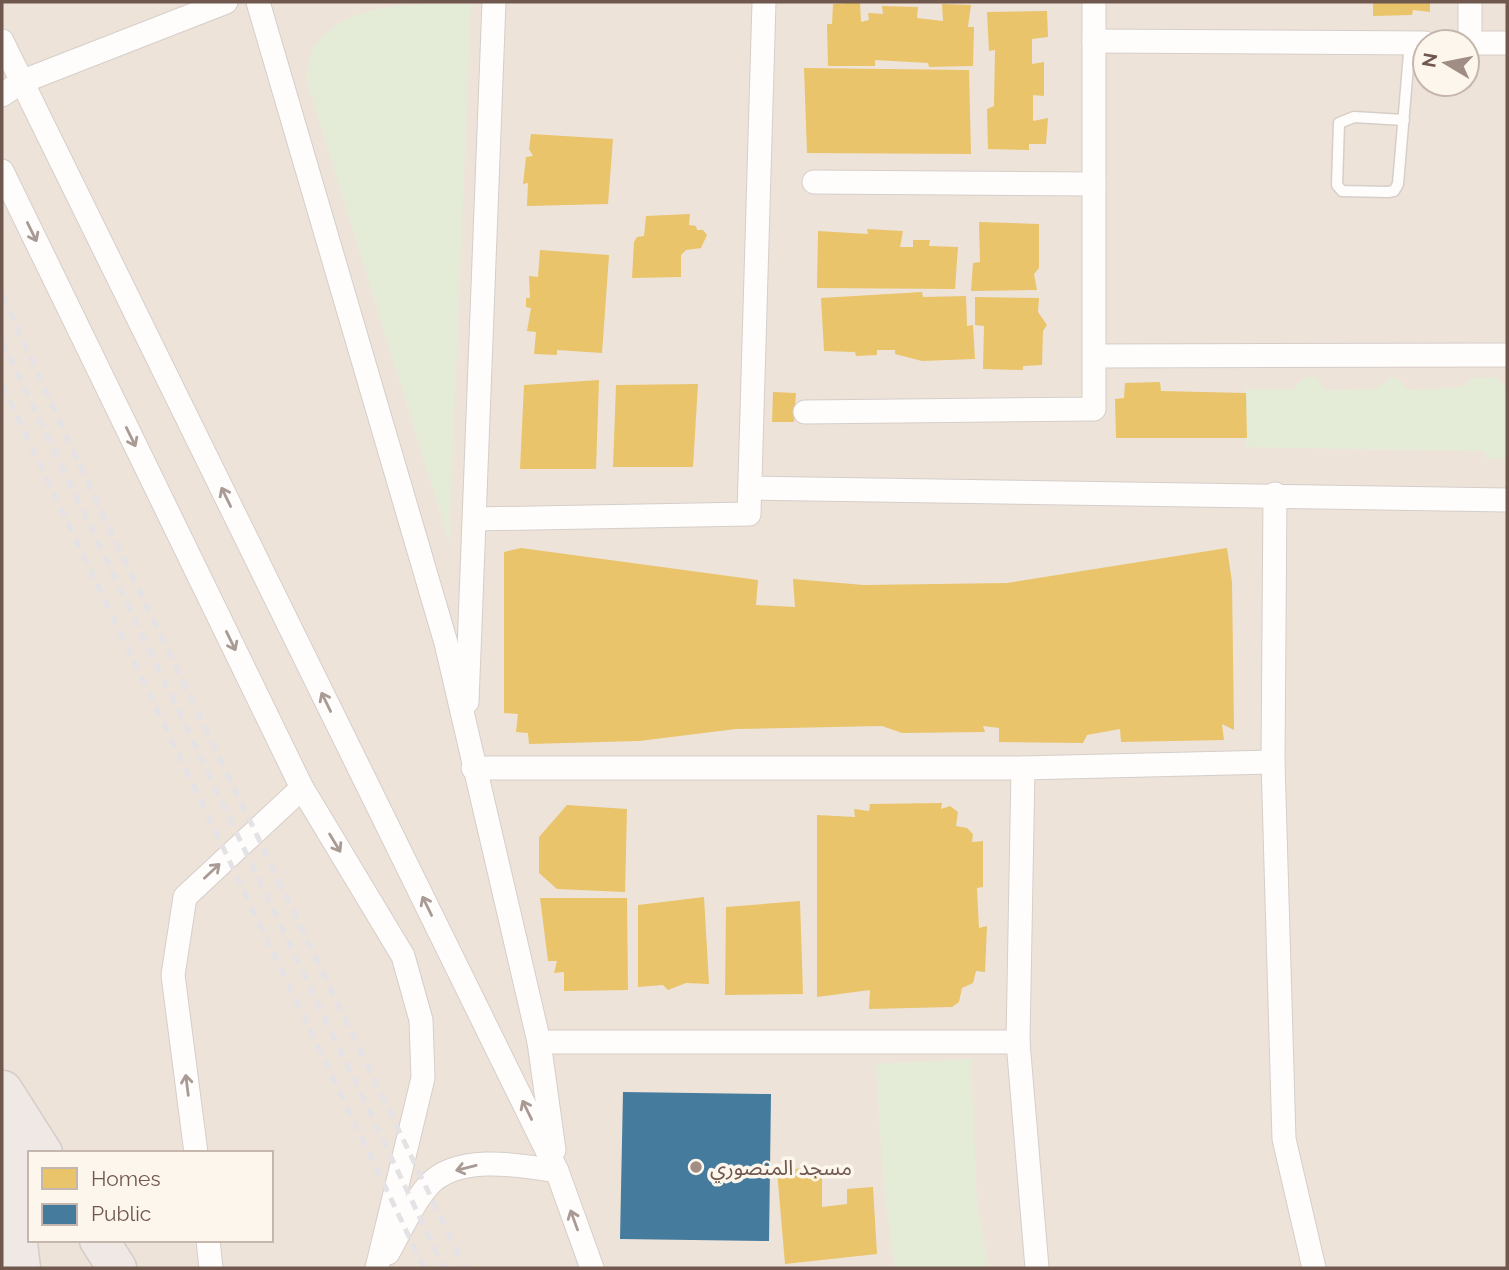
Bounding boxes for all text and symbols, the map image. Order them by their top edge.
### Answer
north arrow [1411,28,1481,98]
text: N [1417,51,1441,69]
one-way arrow [25,221,39,242]
one-way arrow [125,426,138,447]
one-way arrow [218,487,232,508]
one-way arrow [224,630,238,651]
one-way arrow [319,692,332,713]
one-way arrow [328,833,342,853]
one-way arrow [203,863,220,880]
one-way arrow [419,896,433,917]
one-way arrow [181,1074,194,1097]
one-way arrow [520,1100,533,1121]
legend [28,1151,273,1242]
place label: مسجد المنصوري [710,1155,852,1183]
marker: مسجد المنصوري [688,1159,704,1175]
one-way arrow [455,1162,477,1175]
text: Homes [91,1166,161,1191]
text: Public [91,1201,151,1226]
one-way arrow [567,1209,580,1231]

